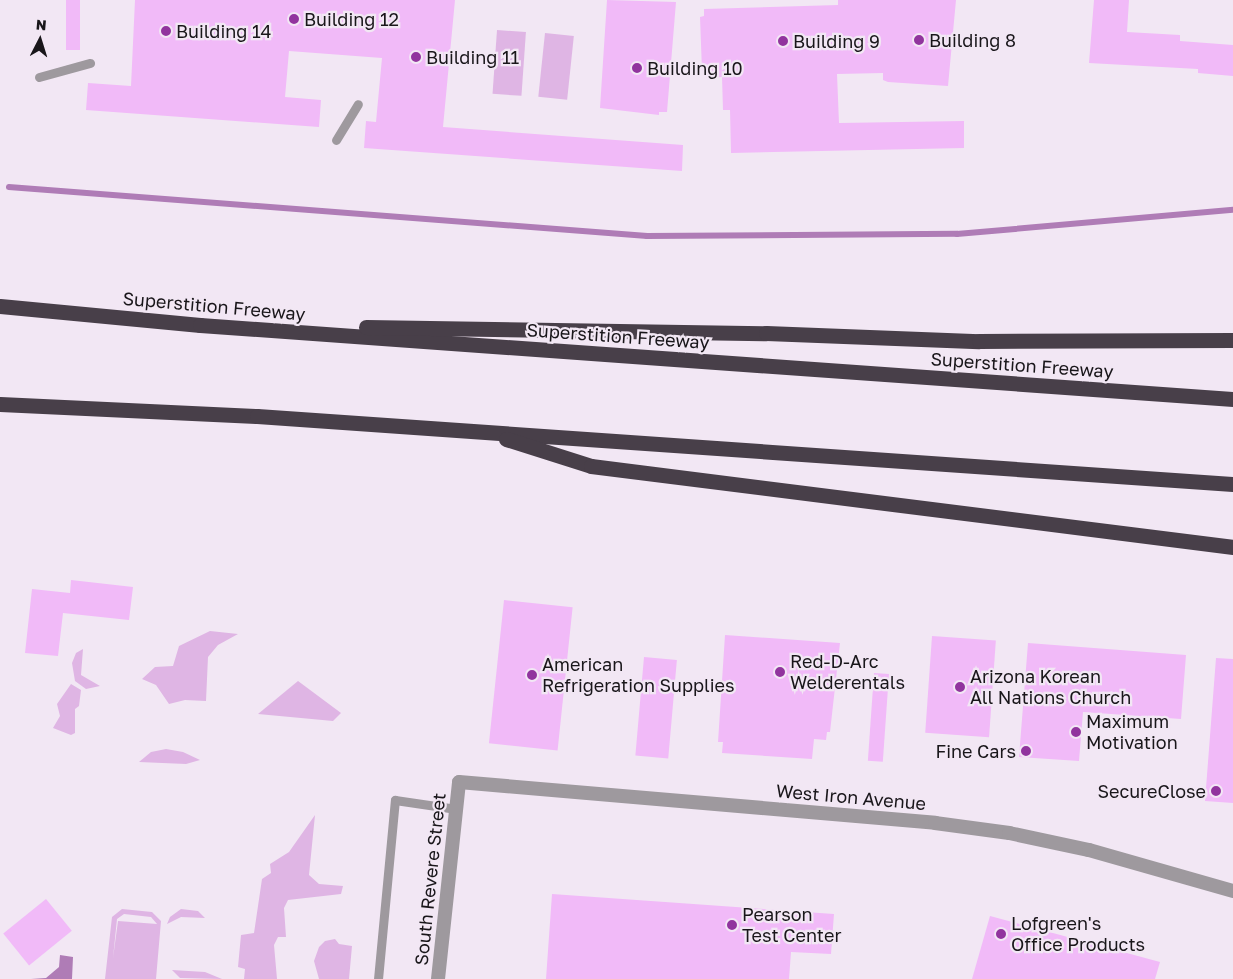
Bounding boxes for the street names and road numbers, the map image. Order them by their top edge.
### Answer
street label: Superstition Freeway [122,287,306,325]
street label: Superstition Freeway [526,319,710,353]
street label: Superstition Freeway [930,348,1114,382]
street label: West Iron Avenue [775,780,927,814]
street label: South Revere Street [410,792,450,966]

